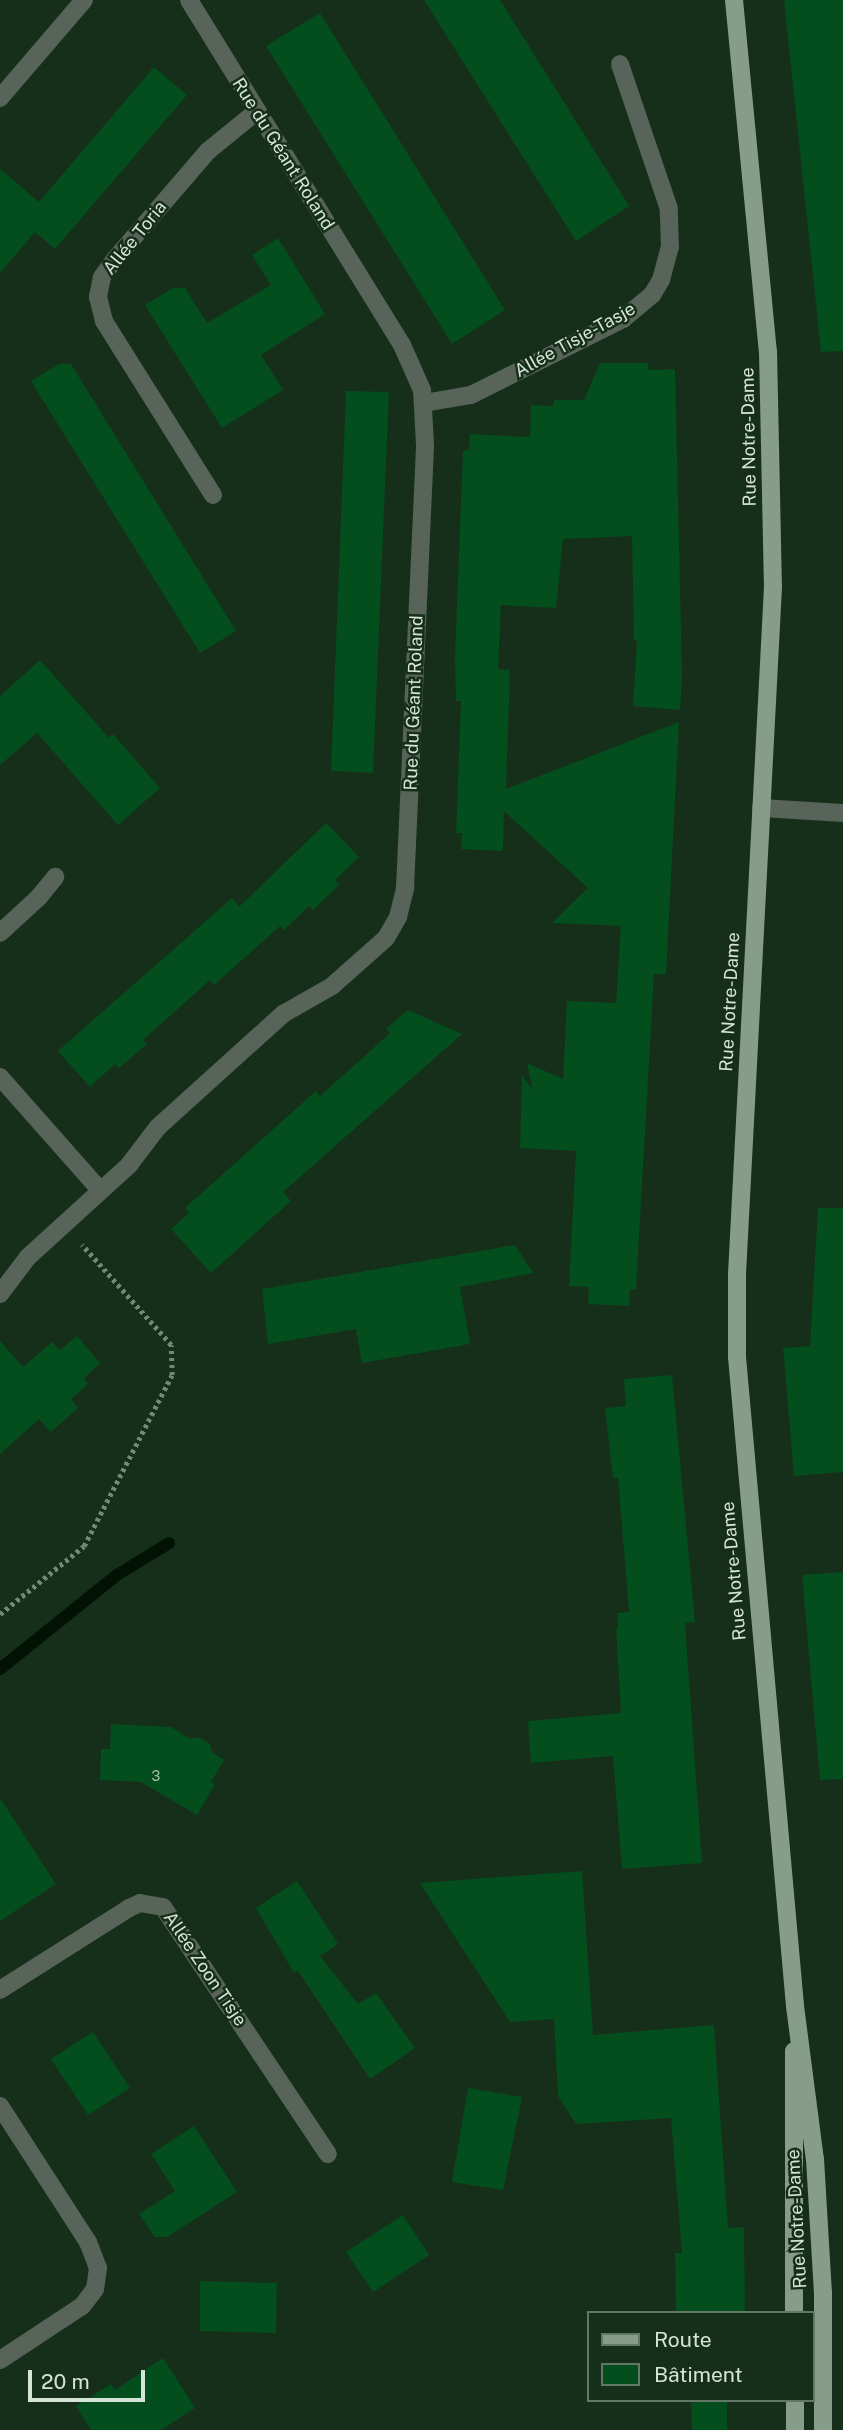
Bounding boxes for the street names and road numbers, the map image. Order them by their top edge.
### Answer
street label: Rue du Géant Roland [227,74,339,234]
street label: Allée Toria [99,197,171,279]
street label: Allée Tisje-Tasje [511,298,639,382]
street label: Rue Notre-Dame [737,367,761,507]
street label: Rue du Géant Roland [400,615,428,791]
street label: Rue Notre-Dame [716,932,744,1072]
street label: Rue Notre-Dame [717,1501,751,1641]
street label: Allée Zoon Tisje [159,1908,251,2030]
street label: Rue Notre-Dame [783,2149,811,2289]

